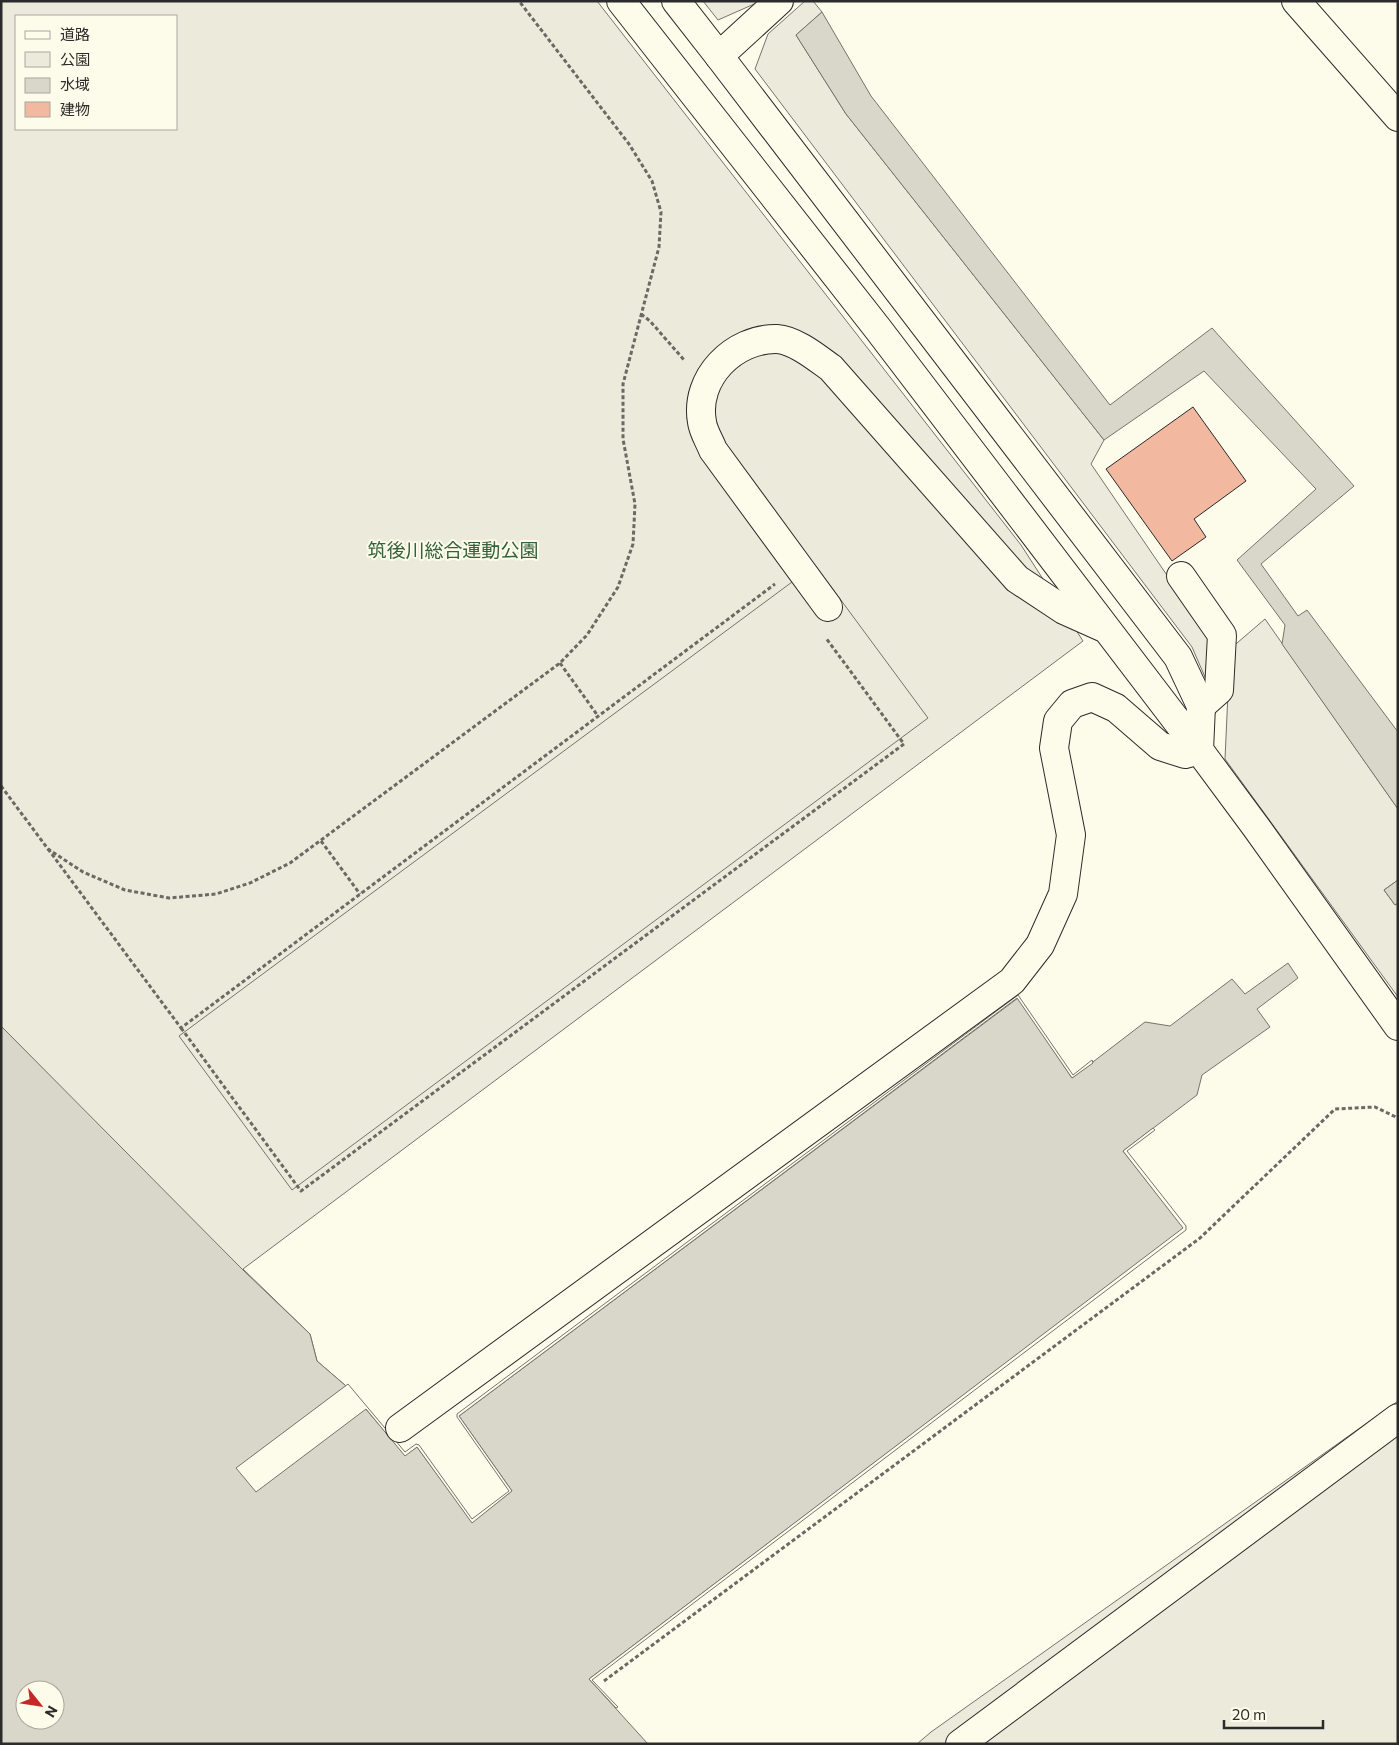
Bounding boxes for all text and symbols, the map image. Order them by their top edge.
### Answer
legend [15,15,178,130]
text: 道路 [60,25,90,43]
text: 公園 [60,50,90,68]
text: 水域 [60,75,90,93]
text: 建物 [60,100,90,118]
park label: 筑後川総合運動公園 [367,538,539,561]
north arrow [15,1680,65,1730]
scale bar [1224,1698,1323,1730]
text: N [42,1703,62,1721]
text: 20 m [1232,1705,1266,1723]

